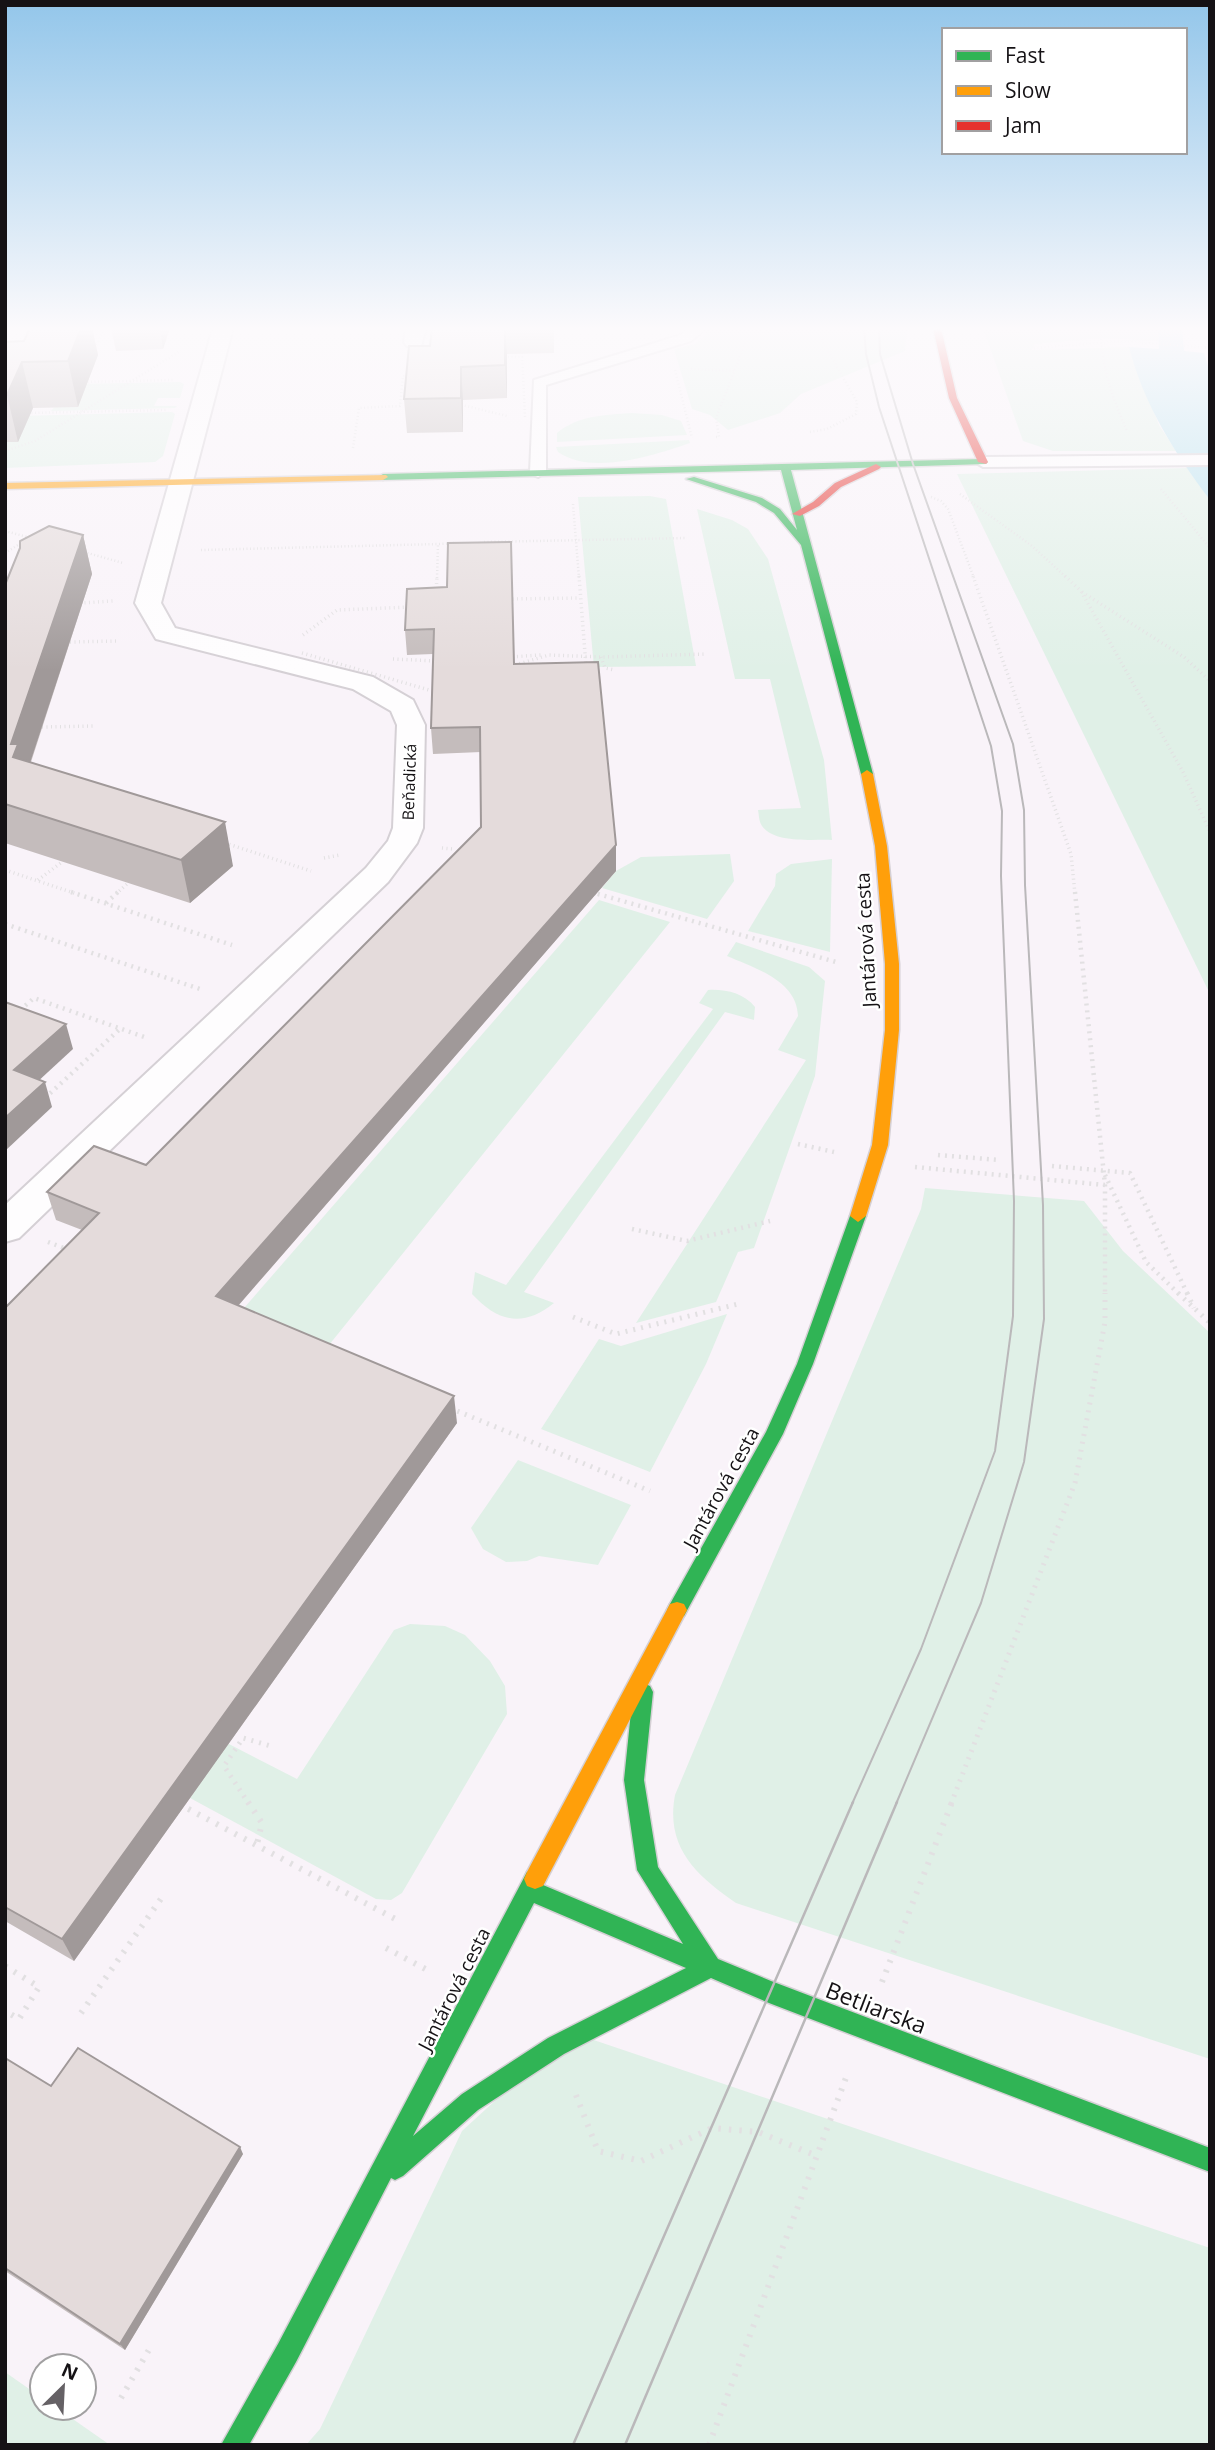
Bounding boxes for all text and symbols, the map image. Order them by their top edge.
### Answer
legend [942,28,1187,154]
text: Fast [1005,41,1045,69]
text: Slow [1005,76,1051,104]
text: Jam [1003,111,1042,139]
street label: Beňadická [397,743,421,821]
street label: Jantárová cesta [849,872,883,1010]
street label: Jantárová cesta [676,1423,765,1555]
street label: Jantárová cesta [411,1923,496,2057]
street label: Betliarska [821,1973,931,2041]
north arrow [28,2352,98,2422]
text: N [58,2356,82,2386]

